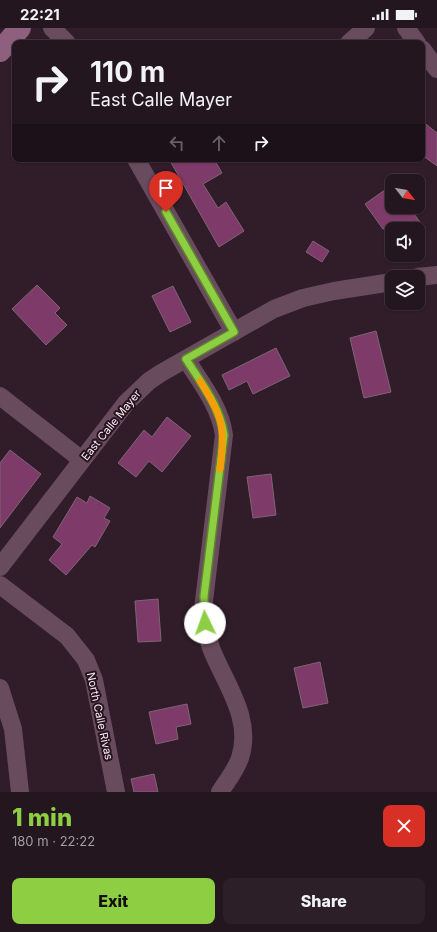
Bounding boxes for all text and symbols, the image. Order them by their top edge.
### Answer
text: 22:21 [20,5,60,24]
text: 110 m [90,55,165,89]
icon: right [24,56,76,108]
text: East Calle Mayer [90,89,232,110]
icon: left [166,132,188,154]
icon: ahead [208,132,230,154]
icon: right [250,132,272,154]
pin [149,171,183,212]
north arrow [385,174,425,214]
map controls [385,174,425,310]
icon: arrive [155,177,177,199]
button: sound [385,222,425,262]
button: layers [385,270,425,310]
street label: East Calle Mayer [78,387,144,463]
position arrow [184,602,226,644]
street label: North Calle Rivas [84,671,116,761]
text: 1 min [12,803,72,832]
button: close [383,805,425,847]
text: 180 m · 22:22 [12,833,95,849]
button: Exit [12,878,215,924]
button: Share [223,878,425,924]

